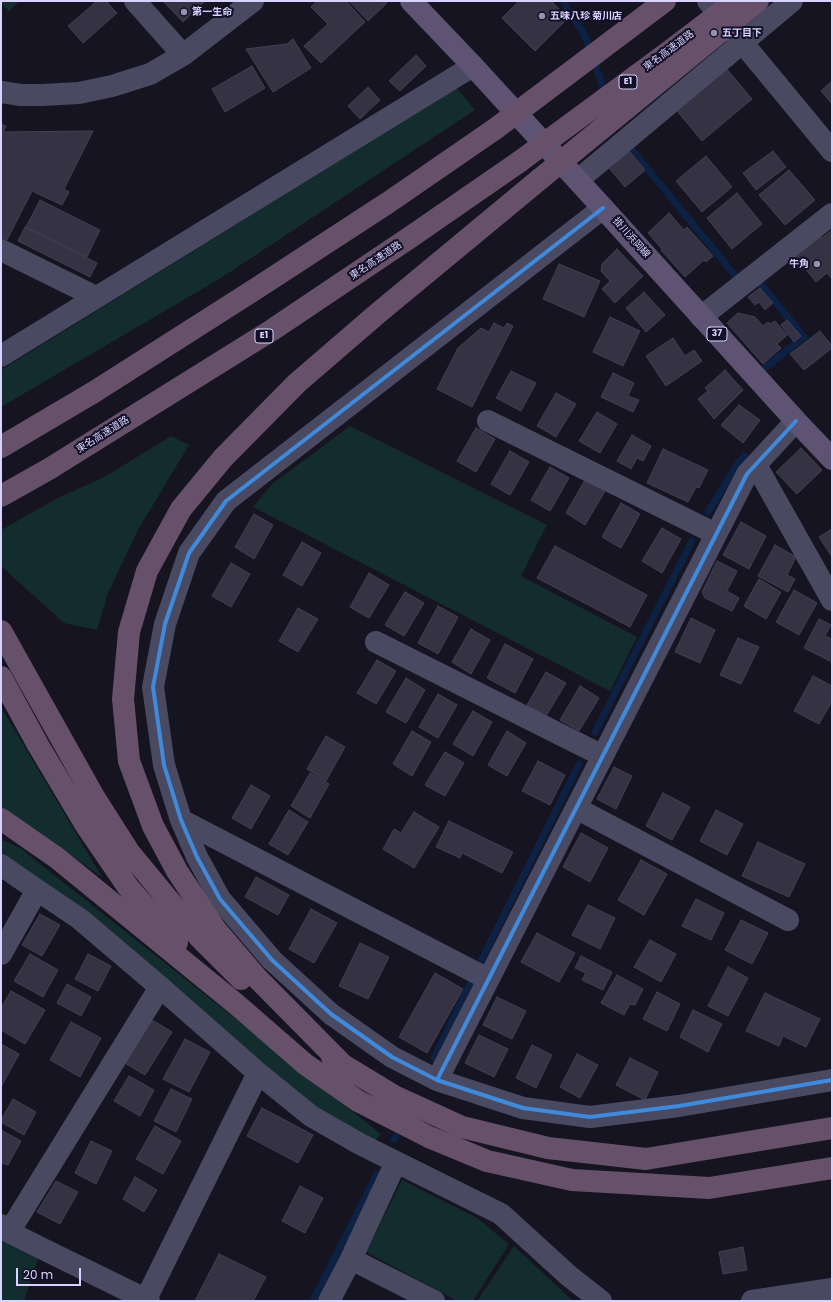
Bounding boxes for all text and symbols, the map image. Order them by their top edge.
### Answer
place label: 第一生命 [192,6,232,18]
marker: 第一生命 [179,7,189,17]
place label: 五味八珍 菊川店 [550,10,622,22]
marker: 五味八珍 菊川店 [537,11,547,21]
place label: 五丁目下 [722,27,762,39]
street label: 東名高速道路 [641,28,697,74]
marker: 五丁目下 [709,28,719,38]
road number: E1 [619,75,637,89]
street label: 掛川浜岡線 [610,215,652,261]
street label: 東名高速道路 [348,239,404,283]
place label: 牛角 [789,258,809,270]
marker: 牛角 [812,259,822,269]
road number: 37 [707,327,727,341]
road number: E1 [255,329,273,343]
street label: 東名高速道路 [74,414,132,456]
scale bar [18,1260,83,1286]
text: 20 m [23,1266,53,1283]

